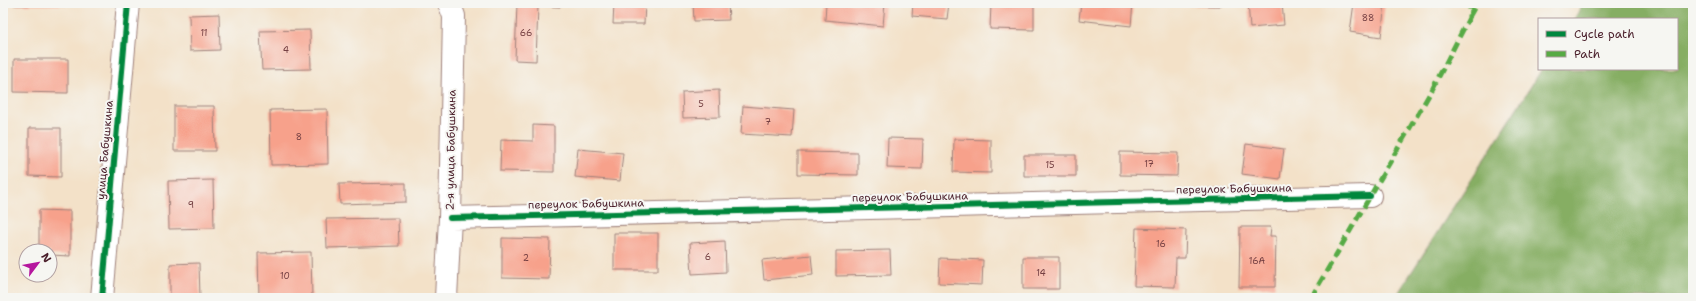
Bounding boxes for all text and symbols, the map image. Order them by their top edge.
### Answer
house number: 88 [1362,12,1374,24]
legend [1538,18,1678,70]
text: Cycle path [1574,26,1635,42]
house number: 11 [200,27,208,39]
house number: 66 [520,27,532,39]
house number: 4 [283,44,289,56]
text: Path [1574,46,1600,62]
street label: 2-я улица Бабушкина [442,89,460,211]
house number: 5 [698,98,704,110]
street label: улица Бабушкина [93,100,117,200]
house number: 7 [765,116,771,128]
house number: 8 [296,131,302,143]
house number: 17 [1144,158,1154,170]
house number: 15 [1045,159,1055,171]
street label: переулок Бабушкина [1176,180,1292,198]
street label: переулок Бабушкина [852,188,968,206]
street label: переулок Бабушкина [528,195,644,213]
house number: 9 [188,199,194,211]
house number: 16 [1156,238,1166,250]
north arrow [18,243,58,283]
text: N [37,250,55,266]
house number: 6 [705,251,711,263]
house number: 2 [523,252,529,264]
house number: 16А [1249,255,1266,267]
house number: 14 [1036,267,1046,279]
house number: 10 [280,270,290,282]

